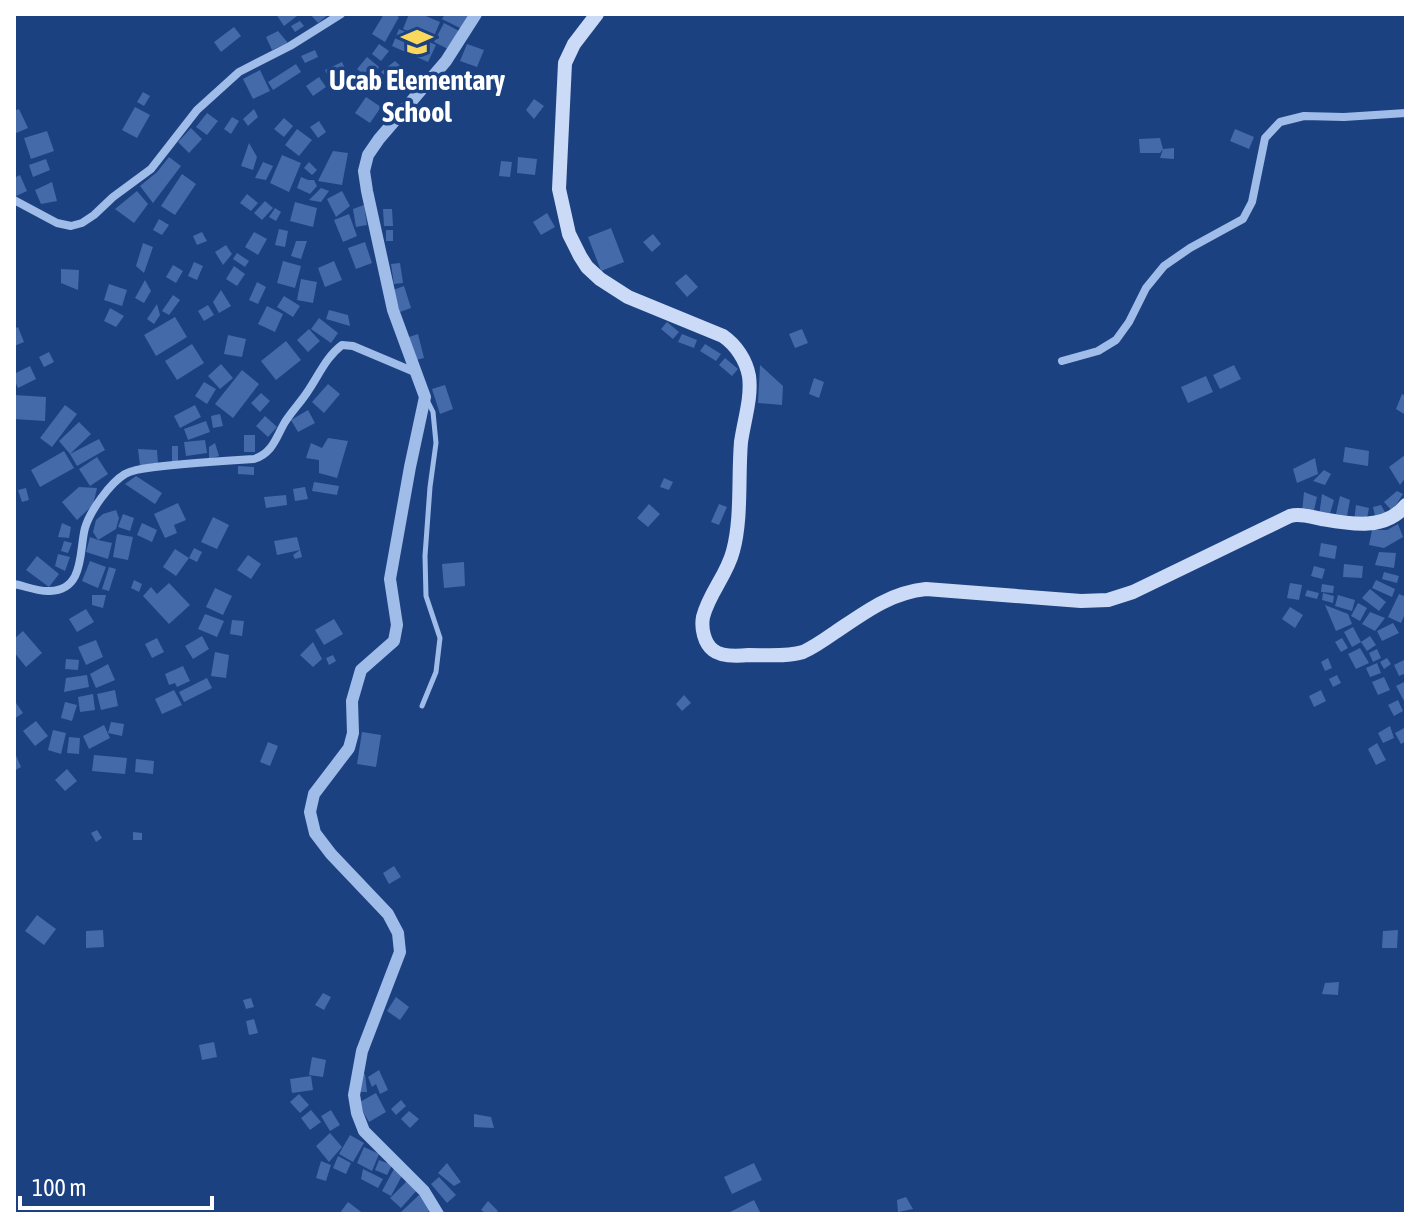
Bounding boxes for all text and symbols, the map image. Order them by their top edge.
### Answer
school or university icon: Ucab Elementary School [400,25,434,59]
place label: Ucab Elementary School [329,64,506,128]
scale bar [20,1160,212,1210]
text: 100 m [32,1174,86,1201]

